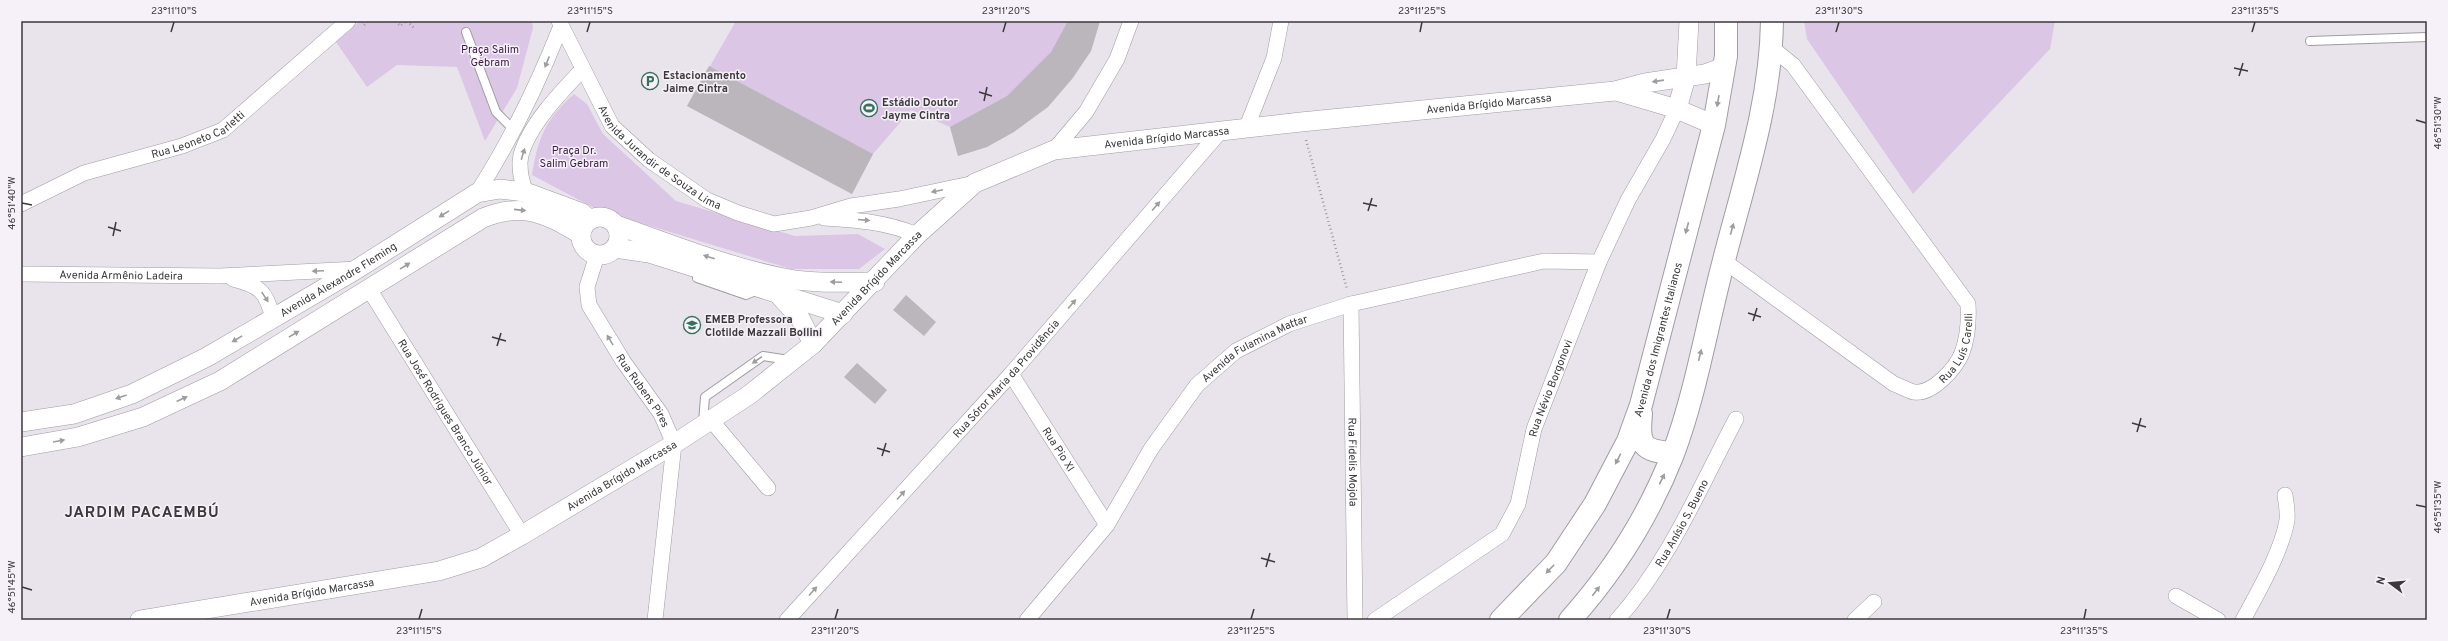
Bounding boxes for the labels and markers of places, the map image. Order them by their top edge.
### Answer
place label: Estacionamento Jaime Cintra [663,69,746,96]
parking icon: Estacionamento Jaime Cintra [640,71,660,91]
place label: Estádio Doutor Jayme Cintra [882,96,959,123]
sports icon: Estádio Doutor Jayme Cintra [859,98,879,118]
place label: EMEB Professora Clotilde Mazzali Bollini [705,313,822,340]
school or university icon: EMEB Professora Clotilde Mazzali Bollini [682,315,702,335]

